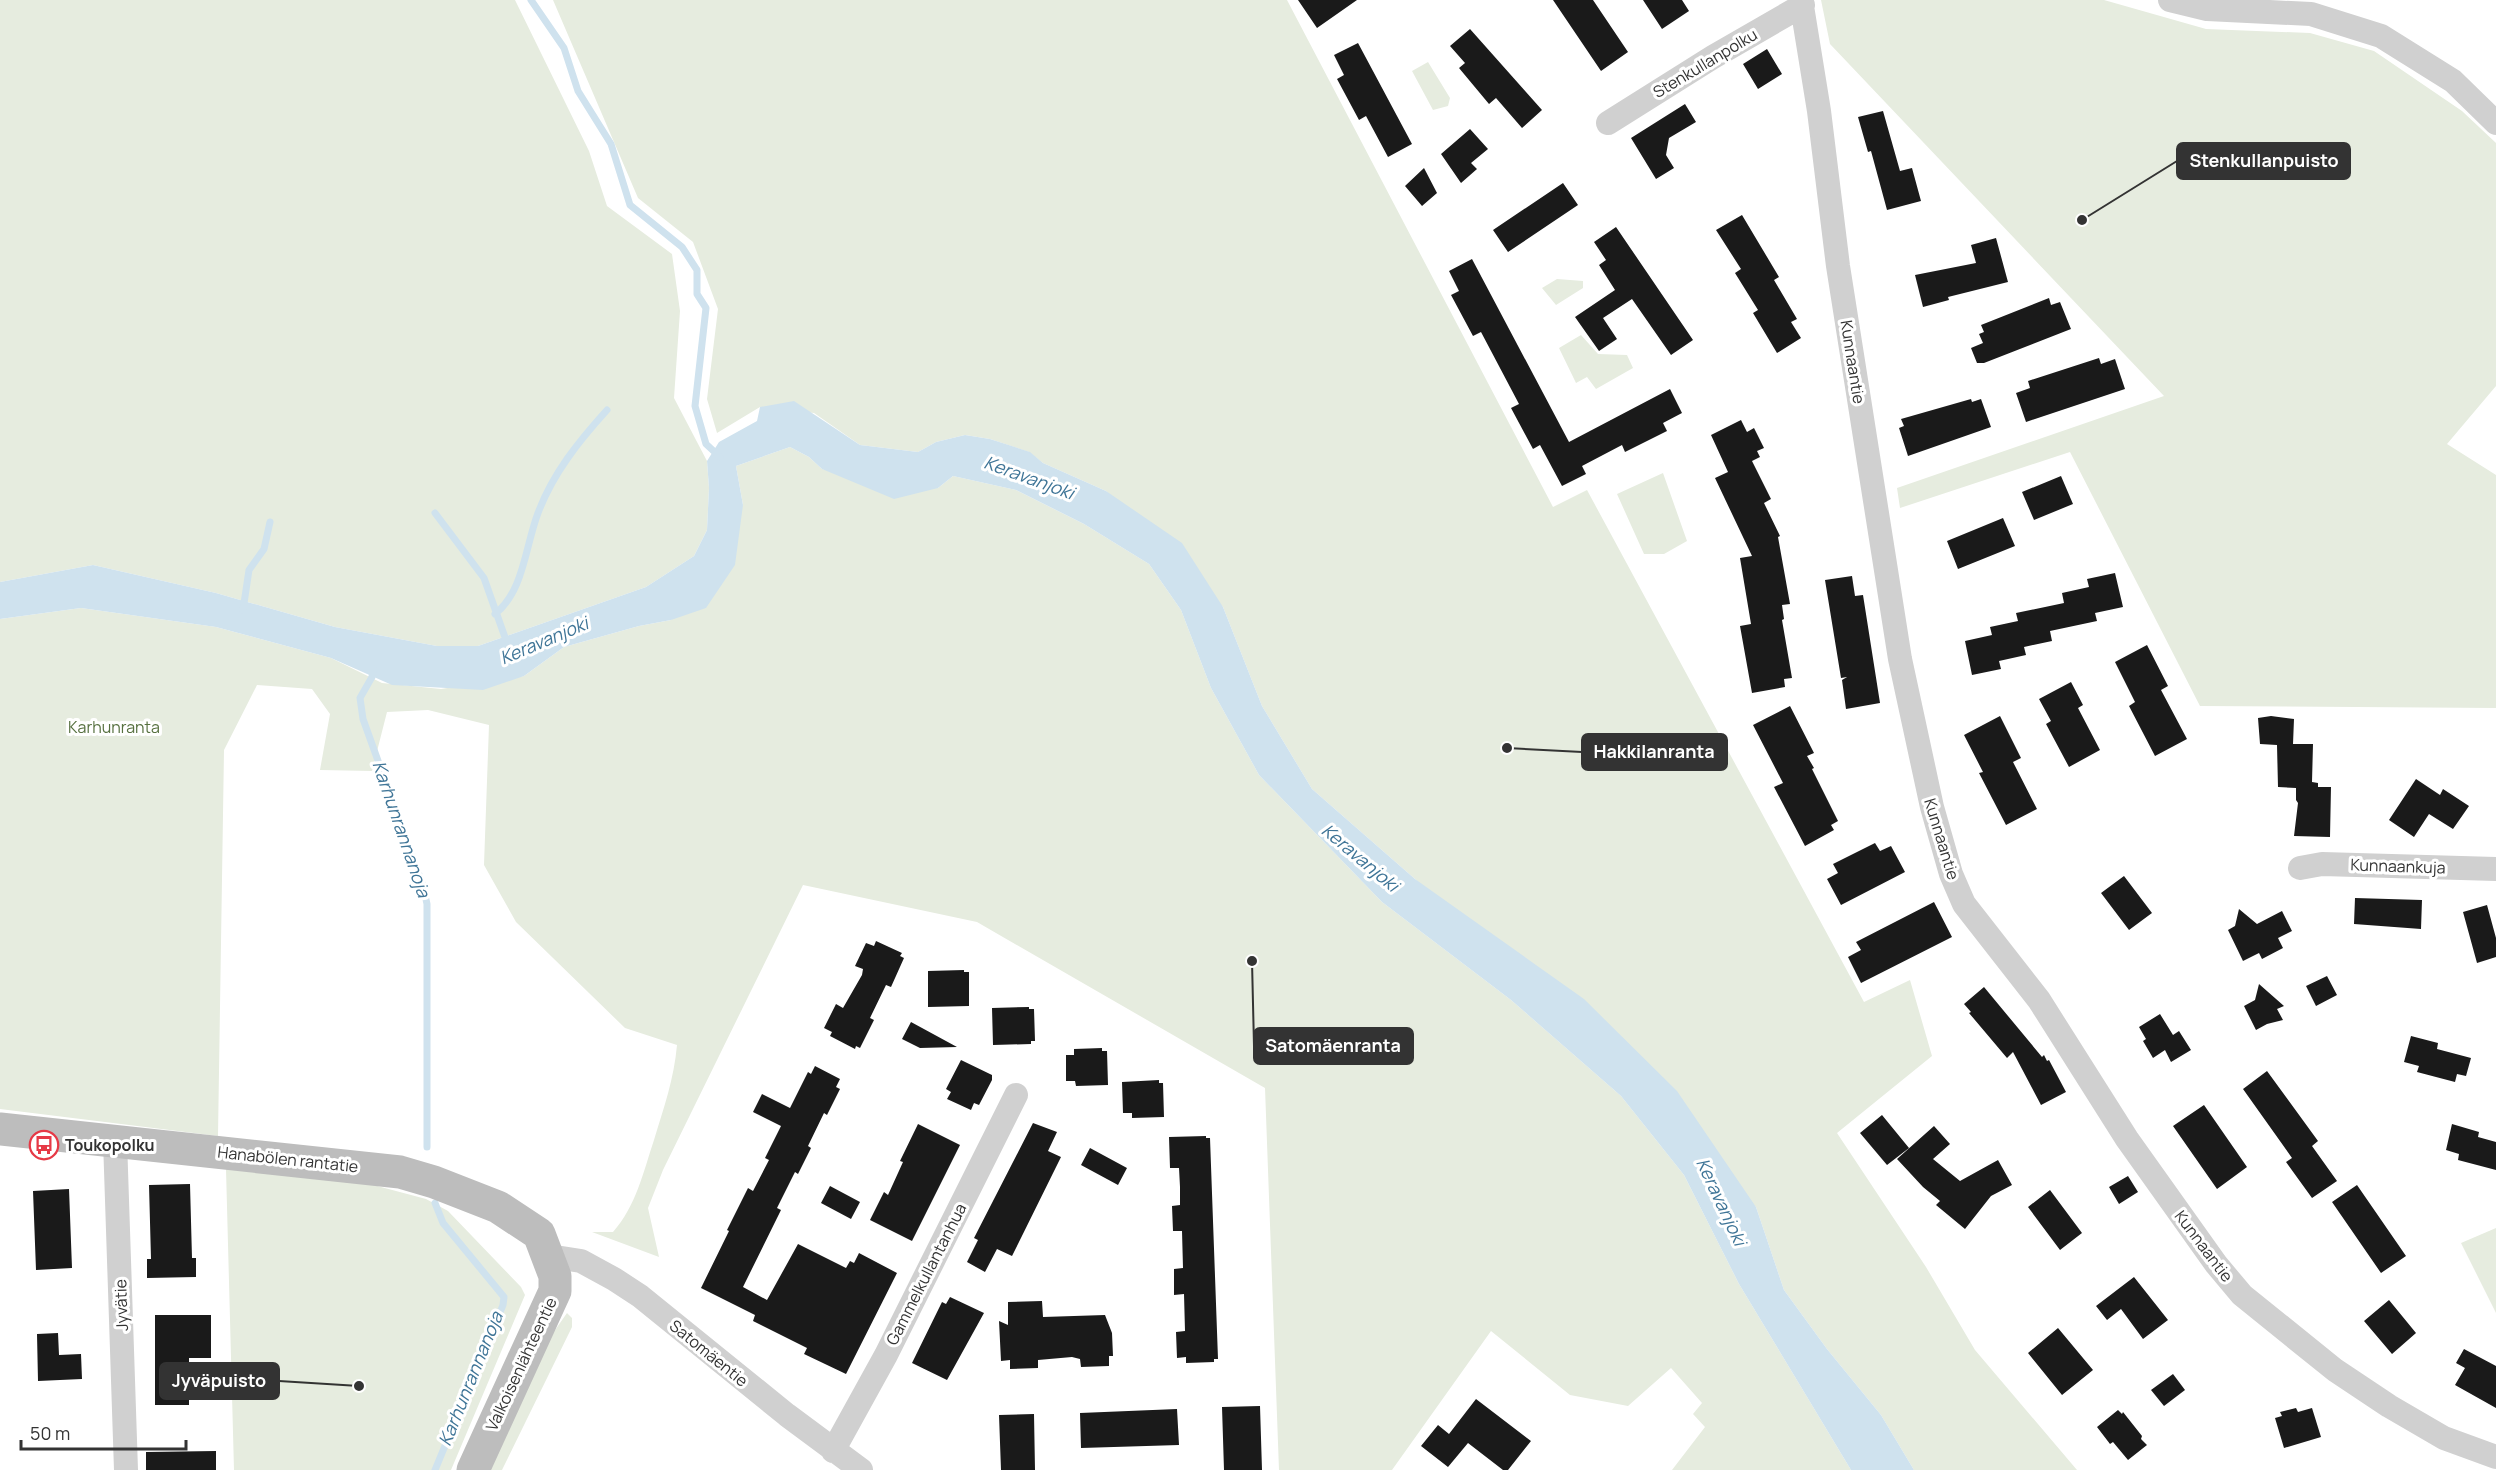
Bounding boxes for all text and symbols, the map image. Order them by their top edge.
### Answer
street label: Stenkullanpolku [1649,23,1761,103]
callout: Stenkullanpuisto [2177,143,2350,179]
text: Stenkullanpuisto [2189,148,2339,172]
street label: Kunnaantie [1836,319,1870,405]
water label: Keravanjoki [981,450,1080,505]
water label: Keravanjoki [496,610,594,669]
park label: Karhunranta [68,716,160,738]
callout: Hakkilanranta [1582,734,1727,770]
text: Hakkilanranta [1593,739,1715,763]
water label: Karhunrannanoja [367,757,437,901]
street label: Kunnaantie [1919,796,1965,882]
water label: Keravanjoki [1317,818,1406,898]
street label: Kunnaankuja [2350,853,2446,879]
callout: Satomäenranta [1254,1028,1413,1064]
text: Satomäenranta [1265,1033,1401,1057]
bus stop icon: Toukopolku [28,1129,60,1161]
place label: Toukopolku [65,1134,155,1156]
street label: Hanabölen rantatie [217,1141,359,1177]
water label: Keravanjoki [1691,1154,1754,1252]
street label: Gammelkullantanhua [881,1199,971,1349]
street label: Kunnaantie [2170,1206,2238,1286]
street label: Jyvätie [109,1279,133,1331]
street label: Valkoisenlähteentie [480,1294,562,1434]
water label: Karhunrannanoja [432,1307,508,1449]
street label: Satomäentie [665,1315,753,1391]
callout: Jyväpuisto [160,1363,279,1399]
text: Jyväpuisto [172,1368,266,1392]
scale bar [21,1413,186,1451]
text: 50 m [30,1421,70,1445]

